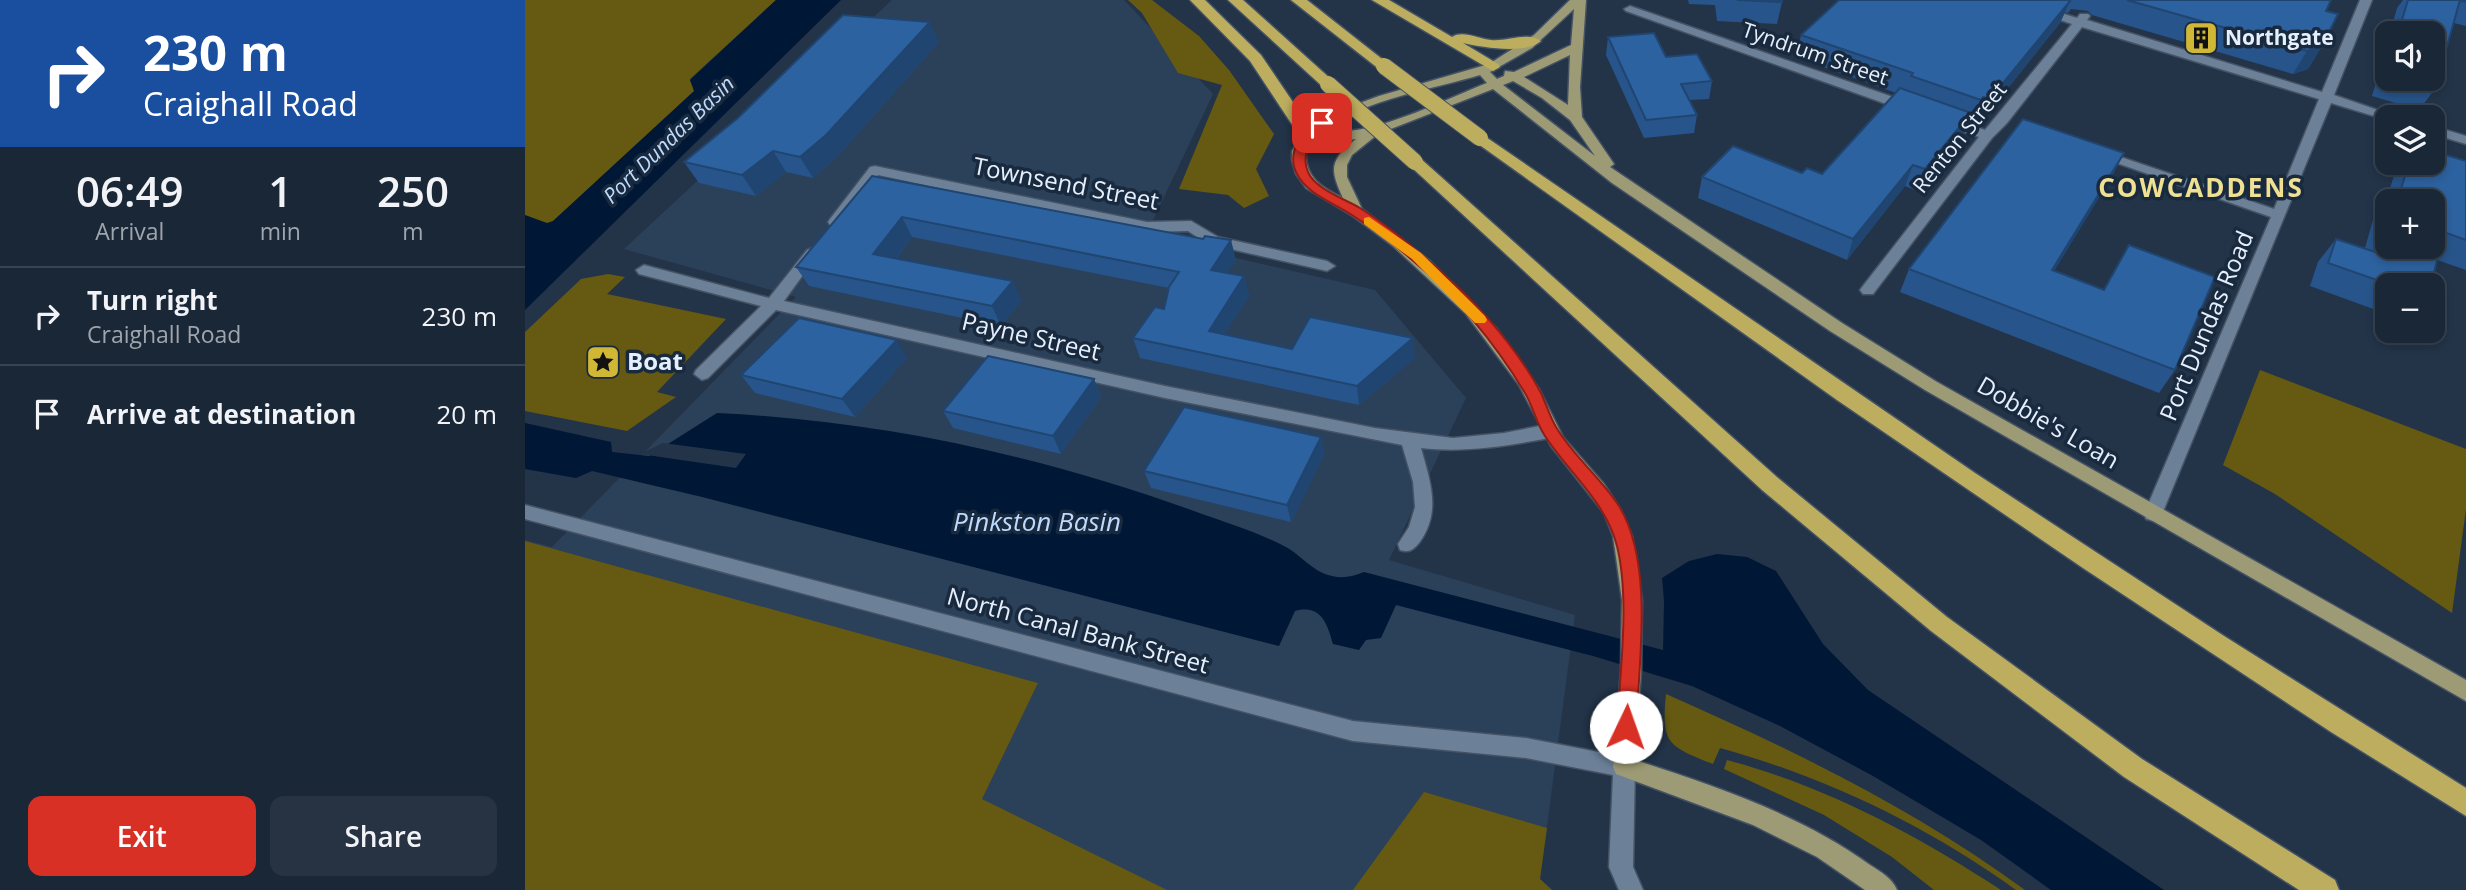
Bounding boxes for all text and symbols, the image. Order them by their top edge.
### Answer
street label: Tyndrum Street [1739,15,1892,91]
text: 230 m [143,19,288,85]
building icon: Northgate [2182,19,2220,57]
map controls [2375,21,2445,343]
button: sound [2375,21,2445,91]
place label: Northgate [2225,23,2334,51]
icon: right [28,28,119,119]
water label: Port Dundas Basin [597,69,740,209]
street label: Renton Street [1906,76,2013,199]
text: Craighall Road [143,82,358,125]
pin [1292,93,1352,153]
icon: arrive [1303,104,1341,142]
button: layers [2375,105,2445,175]
street label: Townsend Street [971,148,1162,217]
text: 06:49 [76,162,184,219]
text: 1 [268,162,292,219]
text: 250 [377,162,449,219]
district label: COWCADDENS [2098,169,2304,205]
button: + [2375,189,2445,259]
text: Arrival [95,215,164,247]
text: min [260,215,301,247]
text: m [402,215,424,247]
street label: Port Dundas Road [2151,225,2261,425]
button: − [2375,273,2445,343]
text: Turn right [87,282,218,318]
icon: right [28,297,66,335]
text: 230 m [422,298,497,334]
street label: Payne Street [959,304,1104,368]
text: Craighall Road [87,318,241,350]
place icon: Boat [584,343,622,381]
place label: Boat [627,344,683,377]
street label: Dobbie's Loan [1972,368,2126,476]
icon: arrive [28,395,66,433]
text: Arrive at destination [87,396,356,432]
text: 20 m [436,396,497,432]
water label: Pinkston Basin [953,503,1121,539]
street label: North Canal Bank Street [944,579,1213,680]
position arrow [1589,690,1663,764]
button: Exit [28,796,256,876]
button: Share [270,796,497,876]

